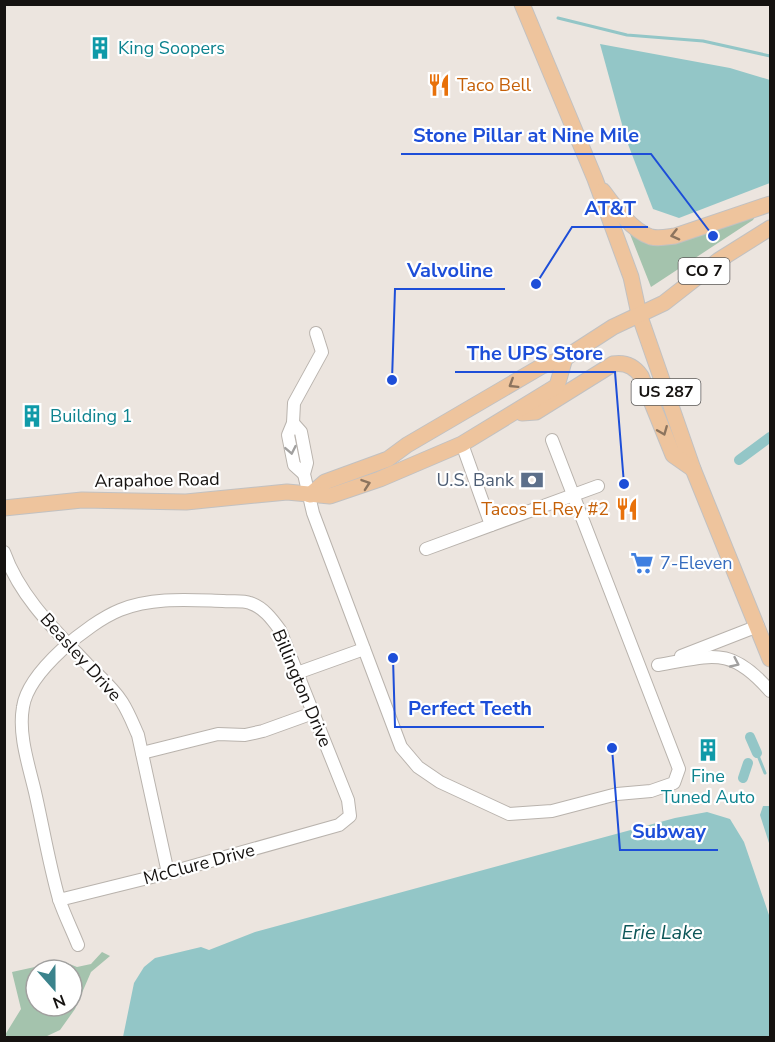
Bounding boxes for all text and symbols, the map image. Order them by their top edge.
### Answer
building icon: King Soopers [87,35,113,61]
place label: King Soopers [118,36,225,60]
restaurant icon: Taco Bell [426,72,452,98]
place label: Taco Bell [457,73,532,97]
callout: Stone Pillar at Nine Mile [401,116,651,154]
text: Stone Pillar at Nine Mile [413,122,639,149]
callout: AT&T [572,189,648,227]
text: AT&T [584,195,636,222]
one-way arrow [670,228,680,241]
callout: Valvoline [395,251,505,289]
text: Valvoline [406,257,493,284]
road number: CO 7 [678,258,730,284]
callout: The UPS Store [455,334,615,372]
text: The UPS Store [467,340,603,367]
one-way arrow [509,376,519,388]
road number: US 287 [632,379,700,405]
building icon: Building 1 [19,403,45,429]
place label: Building 1 [50,404,133,428]
one-way arrow [656,424,668,435]
one-way arrow [284,445,297,455]
street label: Arapahoe Road [94,467,220,493]
bank icon: U.S. Bank [519,467,545,493]
place label: U.S. Bank [436,468,515,492]
one-way arrow [360,479,371,491]
restaurant icon: Tacos El Rey #2 [614,496,640,522]
place label: Tacos El Rey #2 [481,497,609,521]
supermarket icon: 7-Eleven [629,550,655,576]
place label: 7-Eleven [660,551,733,575]
street label: Beasley Drive [35,608,127,706]
street label: Billington Drive [266,625,338,751]
one-way arrow [729,655,740,667]
callout: Perfect Teeth [395,689,544,727]
text: Perfect Teeth [408,695,532,722]
building icon: Fine Tuned Auto [695,737,721,763]
place label: Fine Tuned Auto [661,764,755,809]
callout: Subway [620,812,718,850]
text: Subway [632,818,707,845]
street label: McClure Drive [141,838,257,890]
water label: Erie Lake [621,919,703,946]
north arrow [24,958,84,1018]
text: N [49,989,69,1013]

